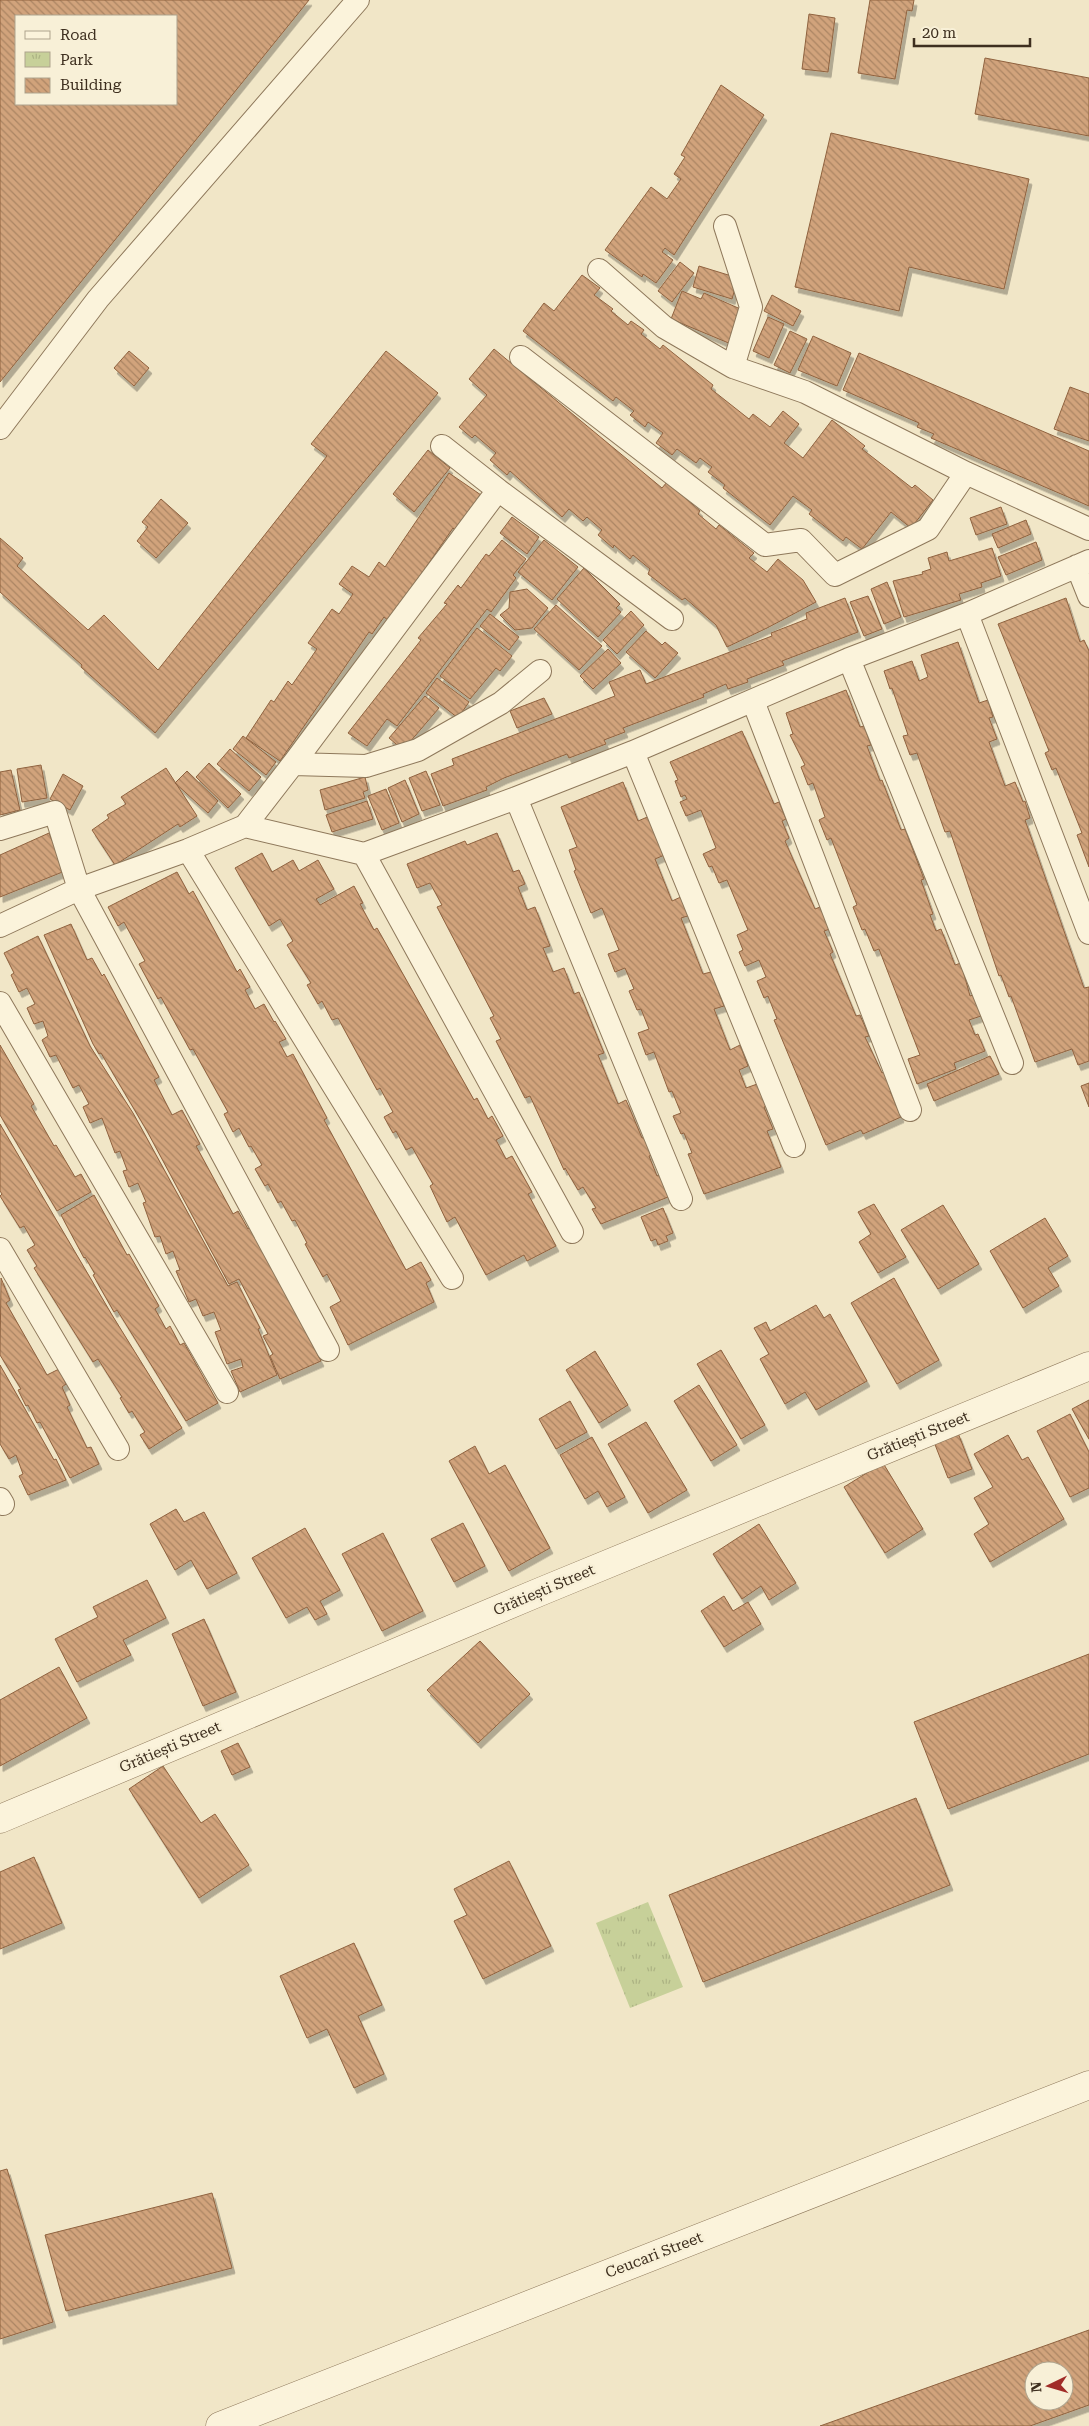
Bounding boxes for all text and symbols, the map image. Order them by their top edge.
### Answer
legend [15,15,178,105]
scale bar [914,15,1030,47]
text: 20 m [922,24,957,42]
text: Road [60,26,97,44]
text: Park [60,51,94,69]
text: Building [60,76,122,94]
street label: Grătiești Street [864,1407,972,1466]
street label: Grătiești Street [490,1560,598,1620]
street label: Grătiești Street [116,1717,224,1777]
street label: Ceucari Street [603,2228,706,2282]
north arrow [1024,2361,1074,2411]
text: N [1028,2381,1044,2393]

